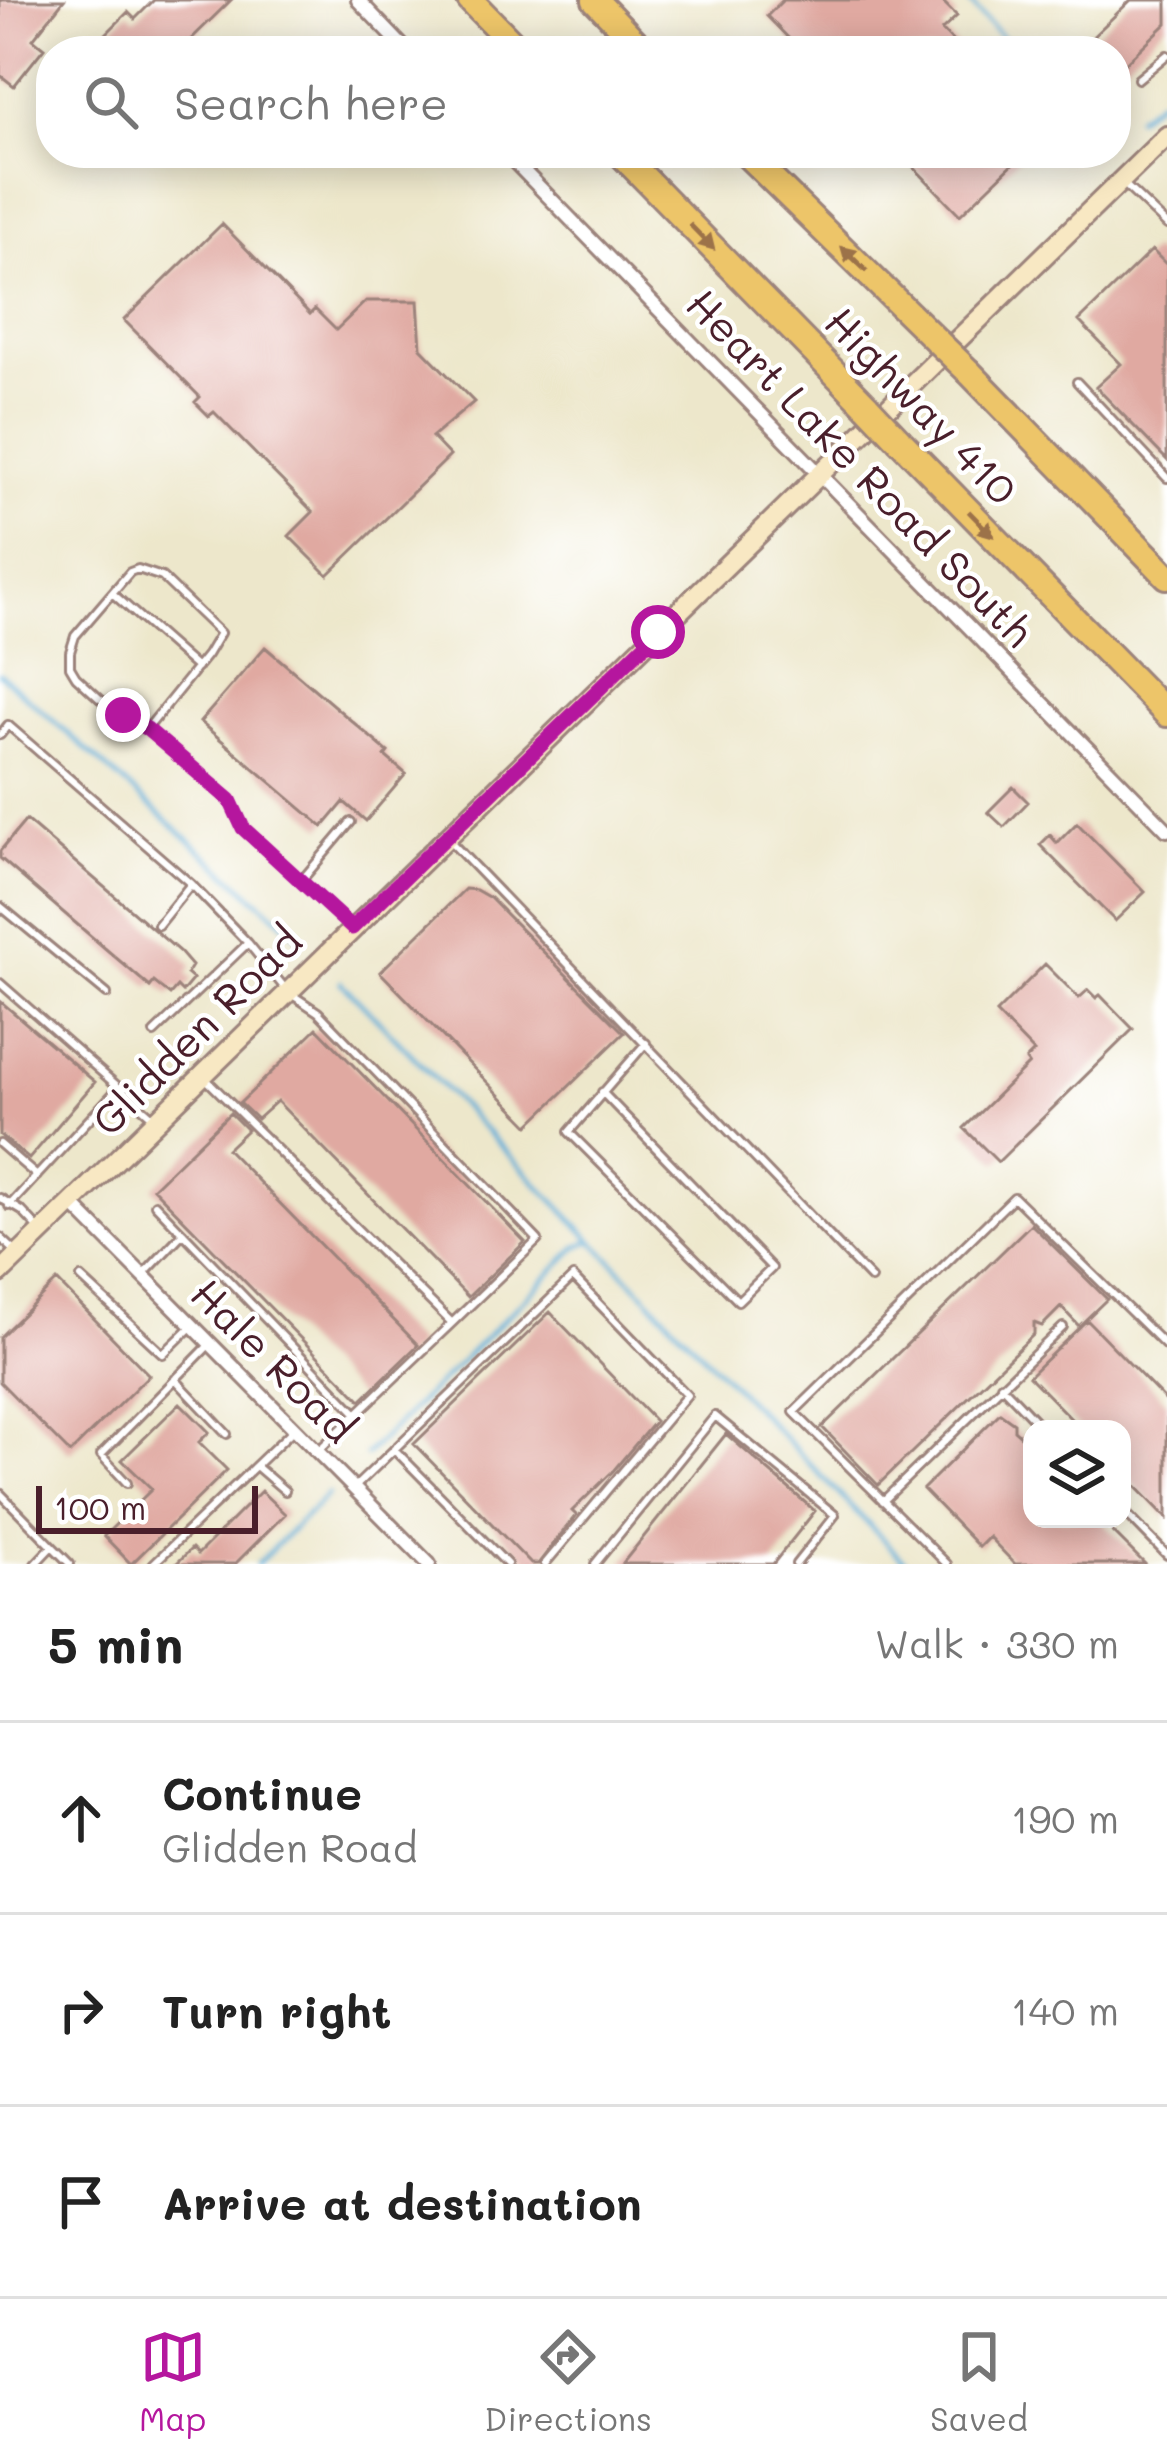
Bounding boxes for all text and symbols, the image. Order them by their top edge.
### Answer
search box [36,36,1131,168]
icon: search [78,69,144,135]
text: Search here [174,73,448,131]
one-way arrow [687,222,715,251]
one-way arrow [840,246,869,274]
street label: Heart Lake Road South [676,276,1046,658]
street label: Highway 410 [814,294,1030,516]
one-way arrow [967,509,995,538]
route start [631,605,685,659]
route end [96,688,150,742]
street label: Glidden Road [79,913,313,1147]
street label: Hale Road [180,1266,368,1454]
map controls [1023,1420,1131,1528]
button: layers [1023,1420,1131,1528]
scale bar [36,1480,258,1533]
text: 100 m [54,1485,146,1528]
text: 5 min [48,1609,183,1676]
text: Walk · 330 m [875,1617,1119,1668]
text: Continue [162,1763,362,1821]
icon: ahead [48,1785,114,1851]
text: 190 m [1011,1792,1119,1843]
text: Glidden Road [162,1821,417,1872]
icon: right [48,1977,114,2043]
text: Turn right [162,1981,391,2039]
text: 140 m [1011,1984,1119,2035]
icon: arrive [48,2169,114,2235]
text: Arrive at destination [162,2173,642,2231]
tab: Map [139,2324,206,2439]
tab: Directions [484,2324,652,2439]
tab: Saved [930,2324,1028,2439]

